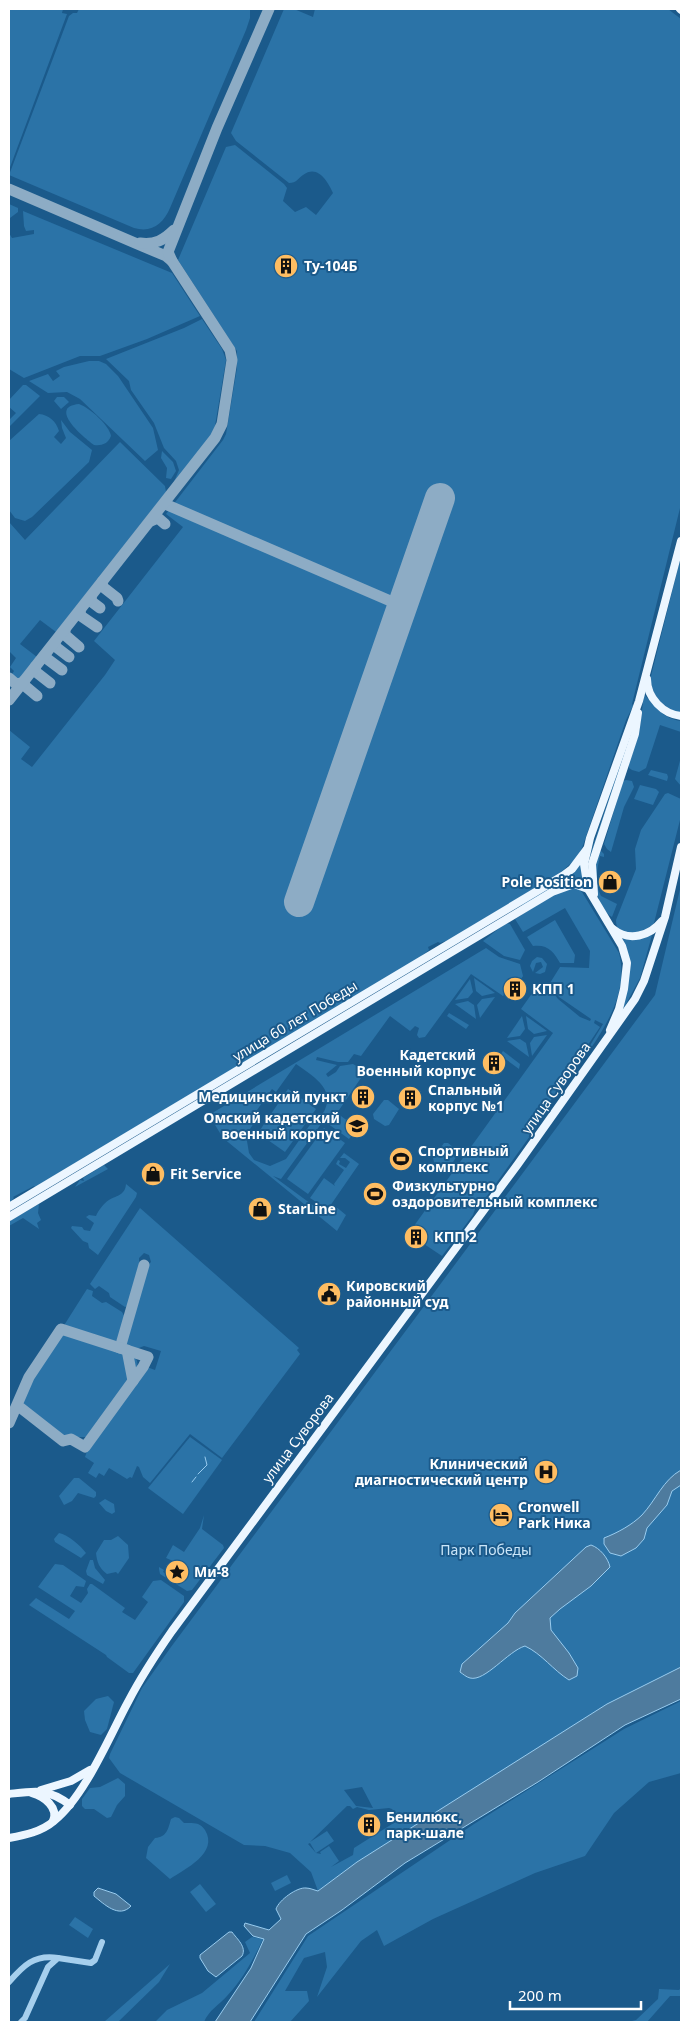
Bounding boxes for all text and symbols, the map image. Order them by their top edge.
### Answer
building icon: Ту-104Б [273,253,299,279]
place label: Ту-104Б [304,256,358,275]
shop icon: Pole Position [597,869,623,895]
place label: Pole Position [502,872,592,891]
street label: улица 60 лет Победы [229,976,361,1065]
building icon: КПП 1 [502,976,528,1002]
place label: КПП 1 [532,979,575,998]
street label: улица Суворова [517,1038,594,1137]
place label: Кадетский Военный корпус [357,1045,476,1080]
building icon: Кадетский Военный корпус [481,1050,507,1076]
place label: Спальный корпус №1 [428,1080,504,1115]
building icon: Медицинский пункт [350,1084,376,1110]
building icon: Спальный корпус №1 [397,1085,423,1111]
place label: Медицинский пункт [198,1087,346,1106]
place label: Омский кадетский военный корпус [204,1108,340,1143]
school or university icon: Омский кадетский военный корпус [344,1113,370,1139]
place label: Спортивный комплекс [418,1141,509,1176]
sports icon: Спортивный комплекс [388,1146,414,1172]
shop icon: Fit Service [140,1161,166,1187]
place label: Fit Service [170,1164,242,1183]
place label: Физкультурно оздоровительный комплекс [392,1176,598,1211]
sports icon: Физкультурно оздоровительный комплекс [362,1181,388,1207]
shop icon: StarLine [247,1196,273,1222]
place label: StarLine [278,1199,336,1218]
building icon: КПП 2 [403,1224,429,1250]
place label: КПП 2 [434,1227,477,1246]
place label: Кировский районный суд [346,1276,448,1311]
public building icon: Кировский районный суд [316,1281,342,1307]
street label: улица Суворова [257,1389,338,1487]
place label: Клинический диагностический центр [355,1454,528,1489]
hospital icon: Клинический диагностический центр [533,1459,559,1485]
place label: Cronwell Park Ника [518,1497,591,1532]
hotel icon: Cronwell Park Ника [488,1502,514,1528]
park label: Парк Победы [440,1540,532,1559]
place icon: Ми-8 [164,1559,190,1585]
place label: Ми-8 [194,1562,229,1581]
place label: Бенилюкс, парк-шале [386,1807,464,1842]
building icon: Бенилюкс, парк-шале [356,1812,382,1838]
scale bar [510,1978,641,2010]
text: 200 m [518,1985,562,2005]

